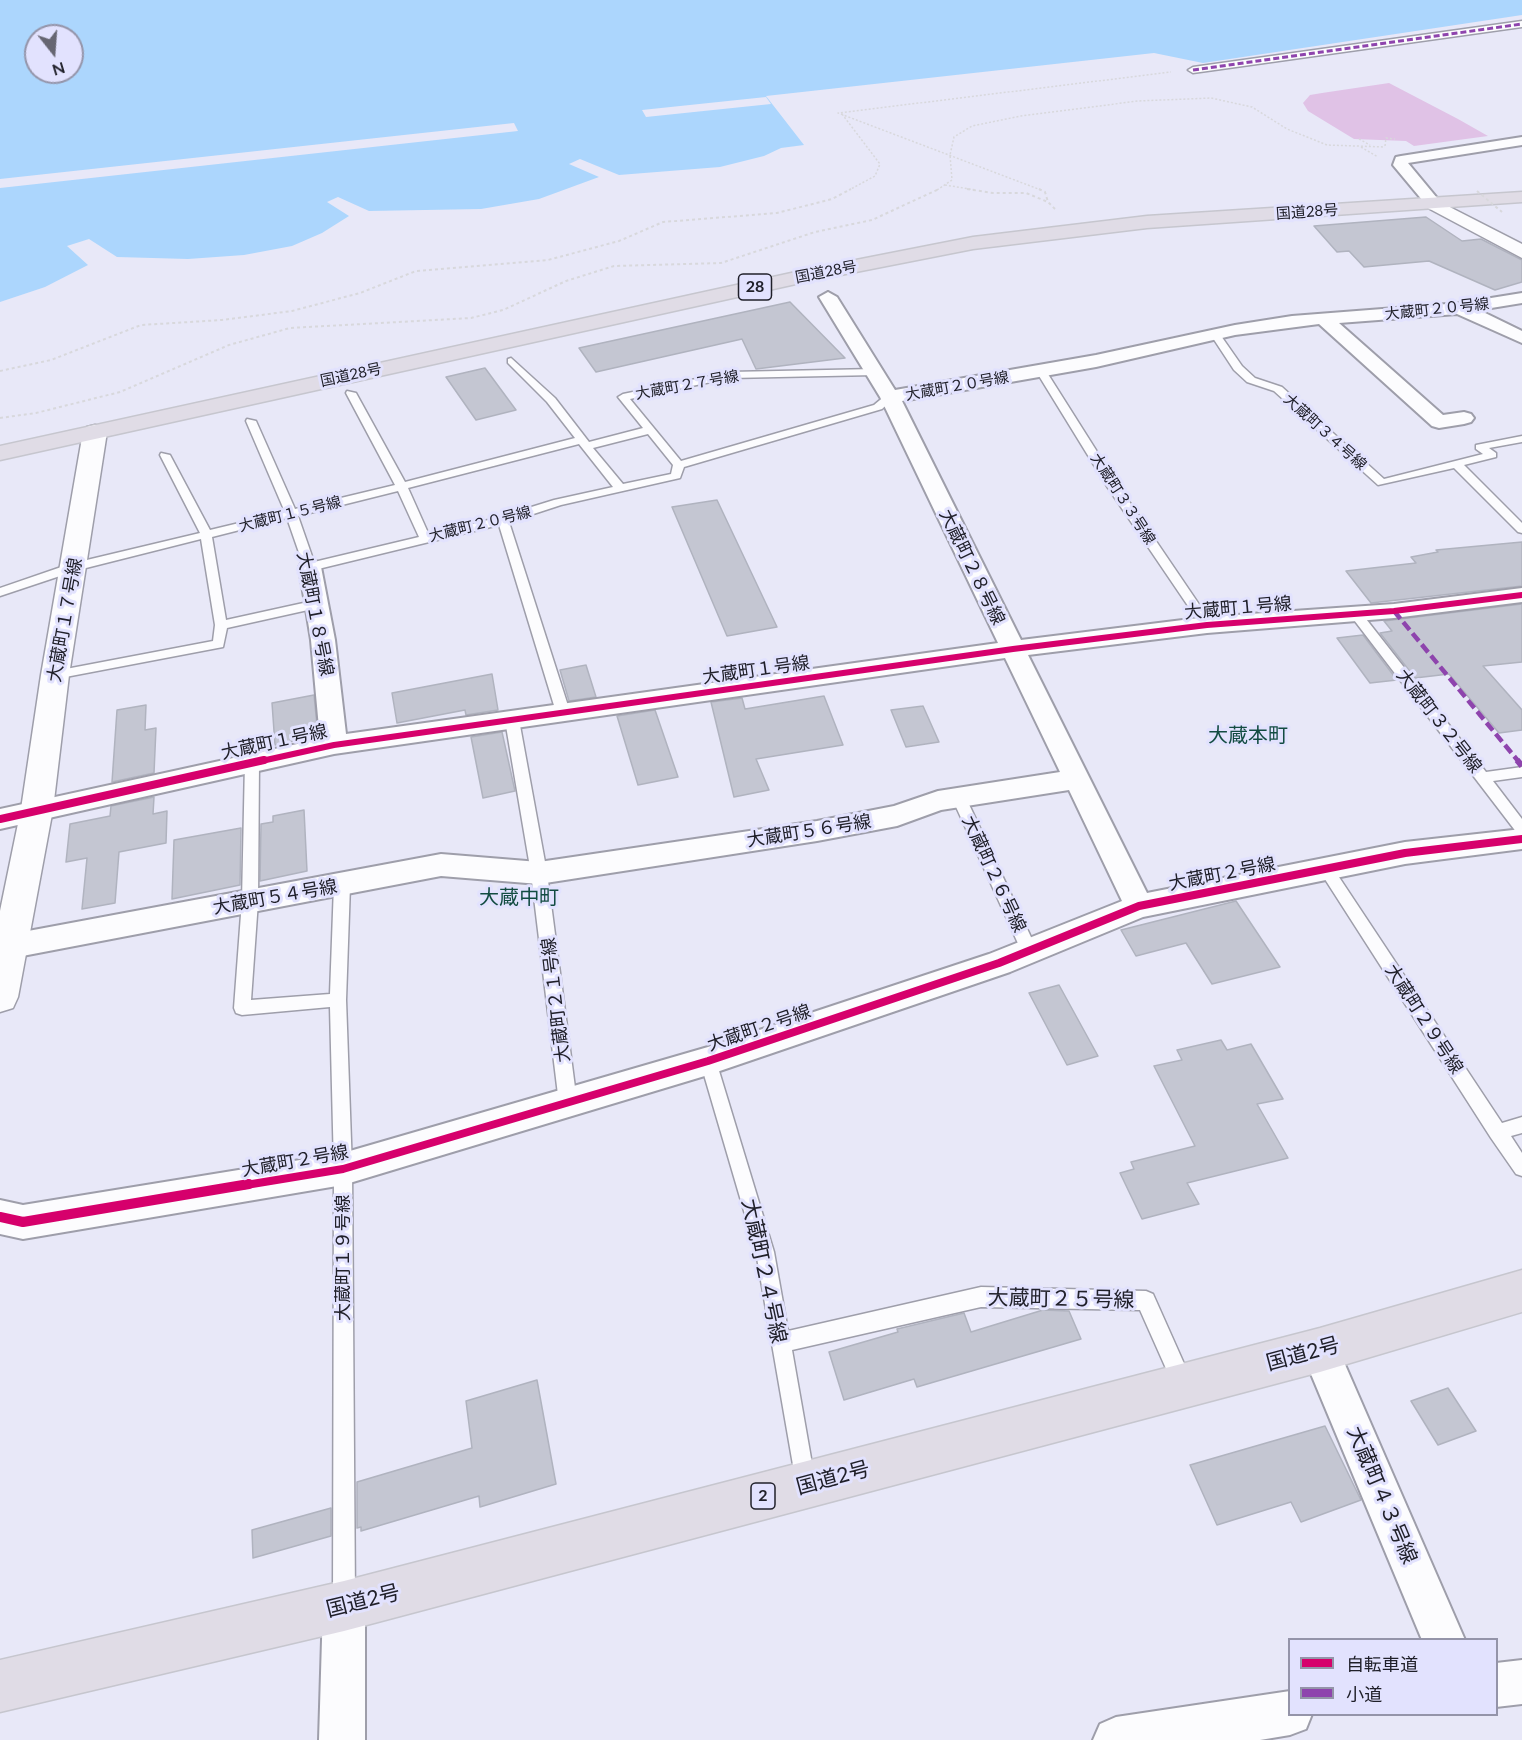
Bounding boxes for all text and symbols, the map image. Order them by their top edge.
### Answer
north arrow [24,24,84,84]
text: N [50,59,68,81]
street label: 国道28号 [1275,201,1339,223]
street label: 国道28号 [794,257,858,287]
road number: 28 [738,274,771,300]
street label: 大蔵町２０号線 [1384,295,1490,323]
street label: 国道28号 [319,360,383,390]
street label: 大蔵町２７号線 [634,367,740,403]
street label: 大蔵町２０号線 [904,368,1010,404]
street label: 大蔵町３４号線 [1280,390,1370,474]
street label: 大蔵町３３号線 [1087,450,1159,548]
street label: 大蔵町１５号線 [237,493,343,535]
street label: 大蔵町２０号線 [427,503,533,545]
street label: 大蔵町２８号線 [935,506,1009,628]
street label: 大蔵町１８号線 [292,550,338,678]
street label: 大蔵町１７号線 [43,556,87,684]
street label: 大蔵町１号線 [1183,593,1293,623]
street label: 大蔵町１号線 [701,652,811,688]
street label: 大蔵町３２号線 [1392,665,1486,777]
street label: 大蔵町１号線 [219,720,329,764]
district label: 大蔵本町 [1208,724,1288,748]
street label: 大蔵町５６号線 [745,810,873,852]
street label: 大蔵町２６号線 [958,812,1030,936]
street label: 大蔵町２号線 [1167,853,1277,895]
street label: 大蔵町５４号線 [211,875,339,919]
district label: 大蔵中町 [479,886,559,910]
street label: 大蔵町２１号線 [538,936,574,1064]
street label: 大蔵町２９号線 [1381,960,1467,1078]
street label: 大蔵町２号線 [704,1000,814,1056]
street label: 大蔵町２号線 [240,1141,350,1181]
street label: 大蔵町１９号線 [332,1195,354,1321]
street label: 大蔵町２４号線 [736,1196,792,1346]
street label: 大蔵町２５号線 [987,1285,1135,1313]
street label: 国道2号 [1263,1332,1343,1376]
street label: 大蔵町４３号線 [1342,1422,1422,1568]
street label: 国道2号 [793,1456,873,1500]
road number: 2 [751,1483,775,1509]
street label: 国道2号 [323,1580,403,1622]
legend [1288,1638,1498,1716]
text: 自転車道 [1346,1653,1418,1675]
text: 小道 [1346,1683,1382,1705]

